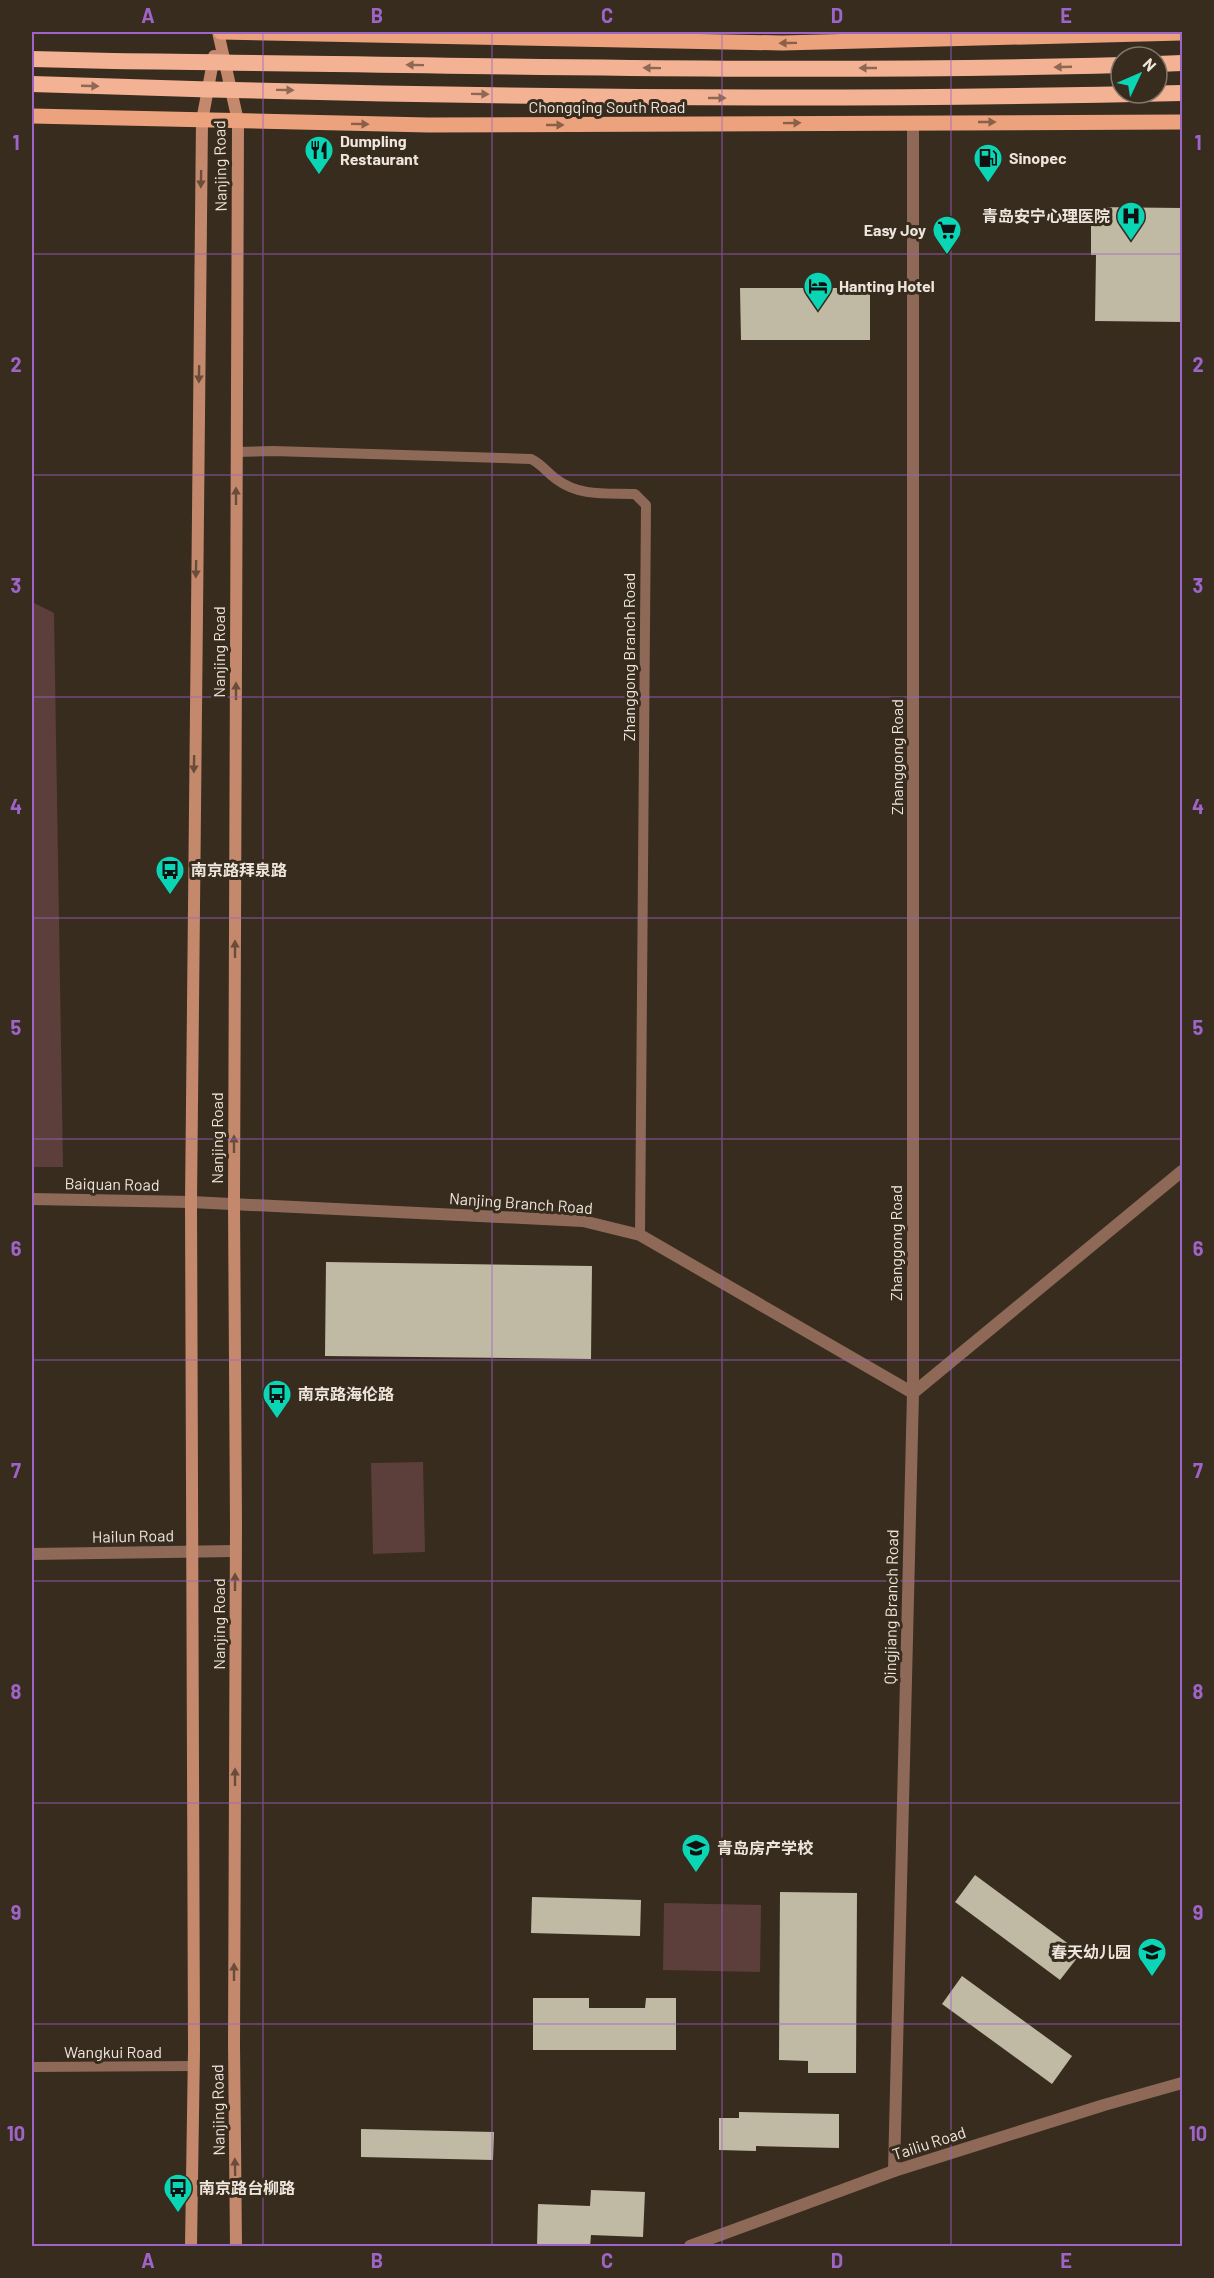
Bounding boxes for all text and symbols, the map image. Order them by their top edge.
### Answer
text: A [141,3,155,27]
text: B [371,3,383,27]
text: C [601,3,613,27]
text: D [831,3,843,27]
text: E [1060,3,1072,27]
one-way arrow [779,38,798,48]
north arrow [1109,45,1169,105]
text: N [1140,54,1161,75]
one-way arrow [405,60,424,70]
one-way arrow [1053,62,1072,71]
one-way arrow [642,63,661,72]
one-way arrow [858,63,877,73]
one-way arrow [80,81,99,91]
one-way arrow [275,85,294,95]
one-way arrow [470,89,489,99]
one-way arrow [707,93,726,103]
street label: Chongqing South Road [528,97,686,116]
one-way arrow [977,117,996,127]
one-way arrow [350,119,369,128]
one-way arrow [782,119,801,128]
street label: Nanjing Road [209,120,230,212]
one-way arrow [545,120,564,130]
text: 1 [12,130,20,154]
text: 1 [1194,130,1202,154]
place label: Dumpling Restaurant [340,131,419,168]
restaurant icon: Dumpling Restaurant [303,134,335,176]
fuel station icon: Sinopec [972,142,1004,184]
place label: Sinopec [1009,148,1067,167]
one-way arrow [196,170,206,189]
hospital icon: 青岛安宁心理医院 [1115,200,1147,242]
place label: 青岛安宁心理医院 [982,206,1110,225]
supermarket icon: Easy Joy [931,214,963,256]
place label: Easy Joy [864,220,926,239]
hotel icon: Hanting Hotel [802,270,834,312]
place label: Hanting Hotel [839,276,935,295]
text: 2 [10,352,22,376]
text: 2 [1192,352,1204,376]
one-way arrow [194,365,204,384]
one-way arrow [231,487,241,506]
one-way arrow [192,560,201,579]
text: 3 [11,573,21,597]
street label: Zhanggong Branch Road [619,573,638,741]
text: 3 [1193,573,1203,597]
street label: Nanjing Road [209,606,228,698]
one-way arrow [231,682,240,701]
street label: Zhanggong Road [887,699,906,815]
one-way arrow [189,755,199,774]
text: 4 [10,794,22,818]
text: 4 [1192,794,1204,818]
bus stop icon: 南京路拜泉路 [154,854,186,896]
place label: 南京路拜泉路 [191,860,287,879]
one-way arrow [230,940,240,959]
text: 5 [11,1015,22,1039]
text: 5 [1193,1015,1204,1039]
street label: Nanjing Road [207,1092,226,1184]
one-way arrow [229,1135,239,1154]
street label: Baiquan Road [64,1173,160,1194]
street label: Zhanggong Road [886,1185,905,1301]
street label: Nanjing Branch Road [449,1188,594,1217]
text: 6 [11,1236,22,1260]
text: 6 [1193,1236,1204,1260]
bus stop icon: 南京路海伦路 [261,1378,293,1420]
place label: 南京路海伦路 [298,1384,394,1403]
text: 7 [11,1458,21,1482]
text: 7 [1193,1458,1203,1482]
street label: Hailun Road [92,1525,174,1546]
street label: Qingjiang Branch Road [880,1529,901,1685]
one-way arrow [230,1573,240,1592]
street label: Nanjing Road [209,1578,228,1670]
text: 8 [11,1679,22,1703]
text: 8 [1193,1679,1204,1703]
one-way arrow [230,1768,240,1787]
school or university icon: 青岛房产学校 [680,1832,712,1874]
place label: 青岛房产学校 [717,1838,814,1857]
text: 9 [11,1900,21,1924]
text: 9 [1193,1900,1203,1924]
school or university icon: 春天幼儿园 [1136,1936,1168,1978]
place label: 春天幼儿园 [1051,1942,1131,1961]
one-way arrow [229,1963,239,1982]
street label: Wangkui Road [64,2042,162,2061]
street label: Nanjing Road [207,2064,228,2156]
text: 10 [7,2121,25,2145]
text: 10 [1189,2121,1207,2145]
street label: Tailiu Road [890,2122,968,2163]
one-way arrow [231,2158,240,2177]
bus stop icon: 南京路台柳路 [162,2172,194,2214]
place label: 南京路台柳路 [199,2178,295,2197]
text: A [141,2248,155,2272]
text: B [371,2248,383,2272]
text: C [601,2248,613,2272]
text: D [831,2248,843,2272]
text: E [1060,2248,1072,2272]

